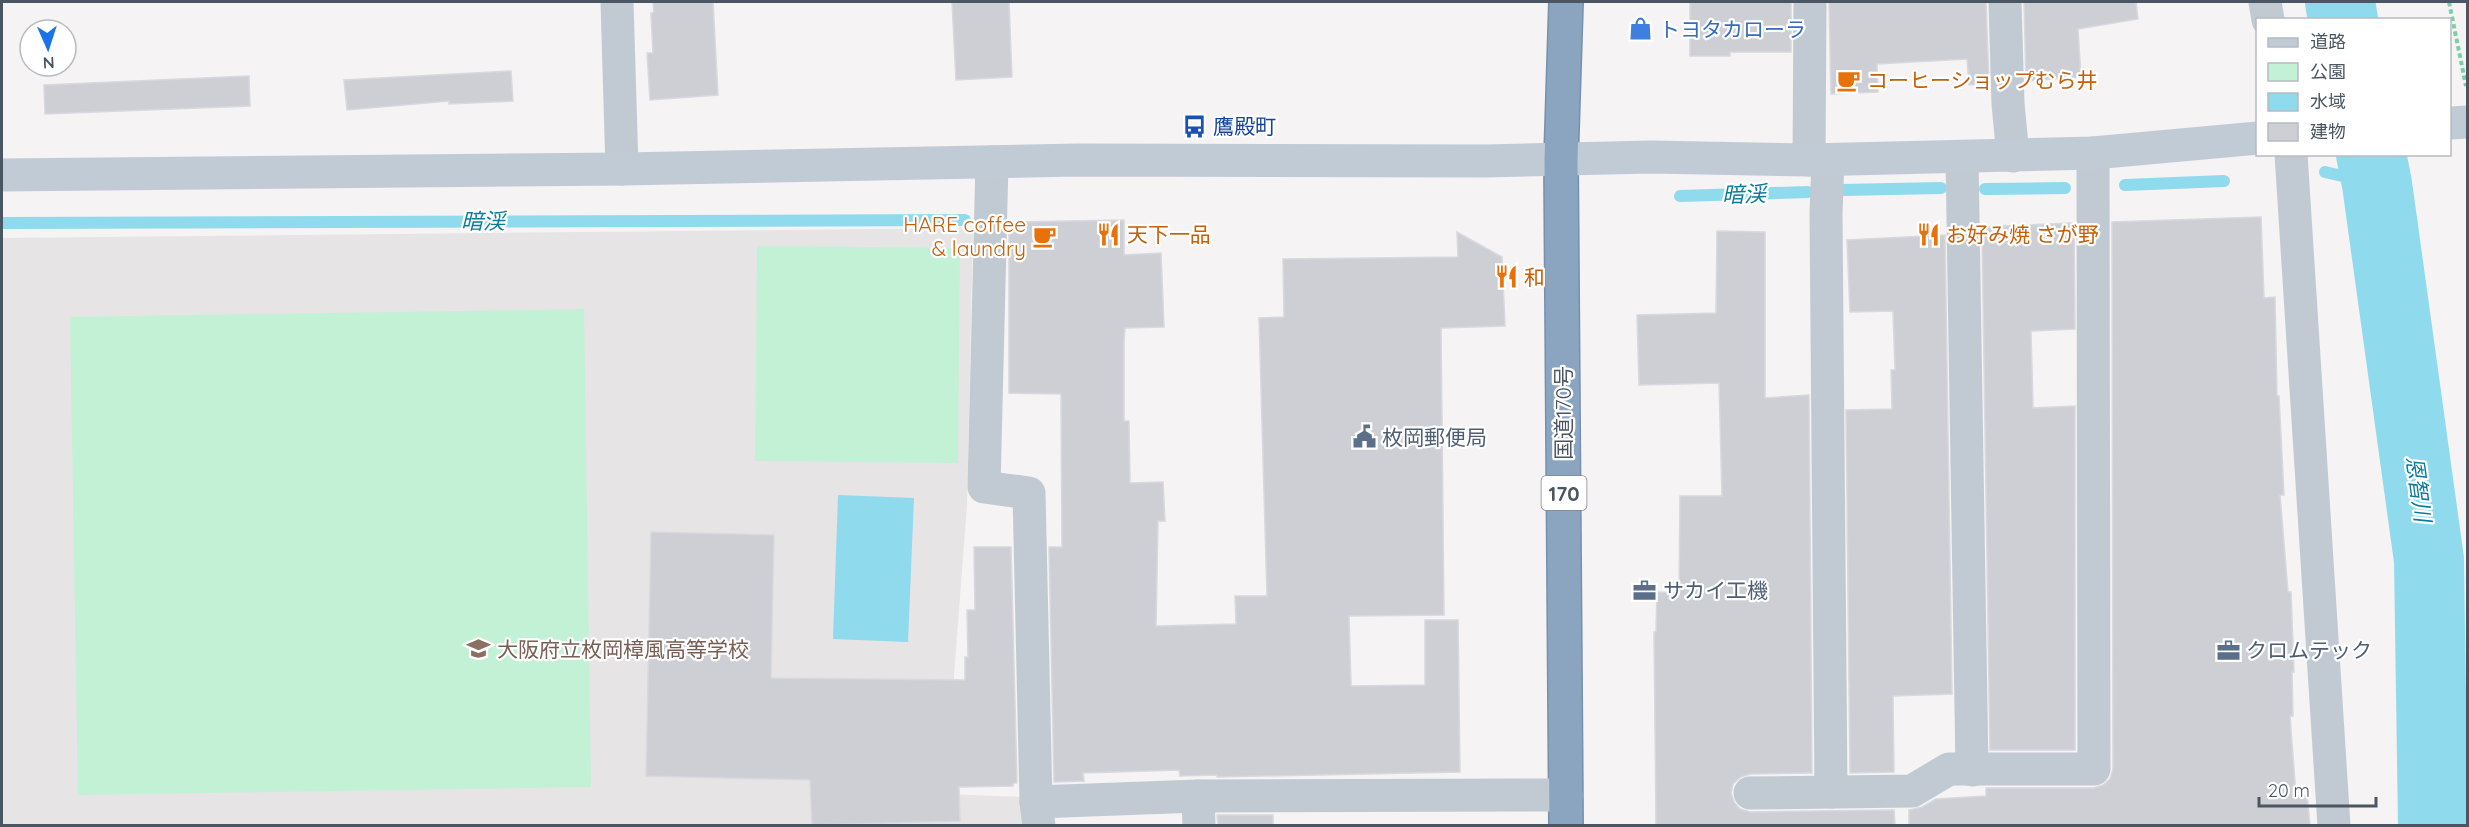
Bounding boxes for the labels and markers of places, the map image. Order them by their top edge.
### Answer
shop icon: トヨタカローラ [1628,16,1654,42]
place label: トヨタカローラ [1659,16,1806,42]
cafe icon: コーヒーショップむら井 [1836,67,1862,93]
place label: コーヒーショップむら井 [1867,67,2098,93]
bus stop icon: 鷹殿町 [1182,113,1208,139]
place label: 鷹殿町 [1213,113,1276,139]
place label: HARE coffee & laundry [903,211,1026,261]
restaurant icon: 天下一品 [1096,221,1122,247]
place label: 天下一品 [1127,221,1211,247]
restaurant icon: お好み焼 さが野 [1915,221,1941,247]
place label: お好み焼 さが野 [1946,221,2099,247]
cafe icon: HARE coffee & laundry [1031,223,1057,249]
restaurant icon: 和 [1493,264,1519,290]
place label: 和 [1524,264,1545,290]
public building icon: 枚岡郵便局 [1351,424,1377,450]
place label: 枚岡郵便局 [1382,424,1487,450]
office icon: サカイ工機 [1632,577,1658,603]
place label: サカイ工機 [1663,577,1768,603]
school or university icon: 大阪府立枚岡樟風高等学校 [466,636,492,662]
place label: 大阪府立枚岡樟風高等学校 [497,636,749,662]
office icon: クロムテック [2215,637,2241,663]
place label: クロムテック [2246,637,2372,663]

